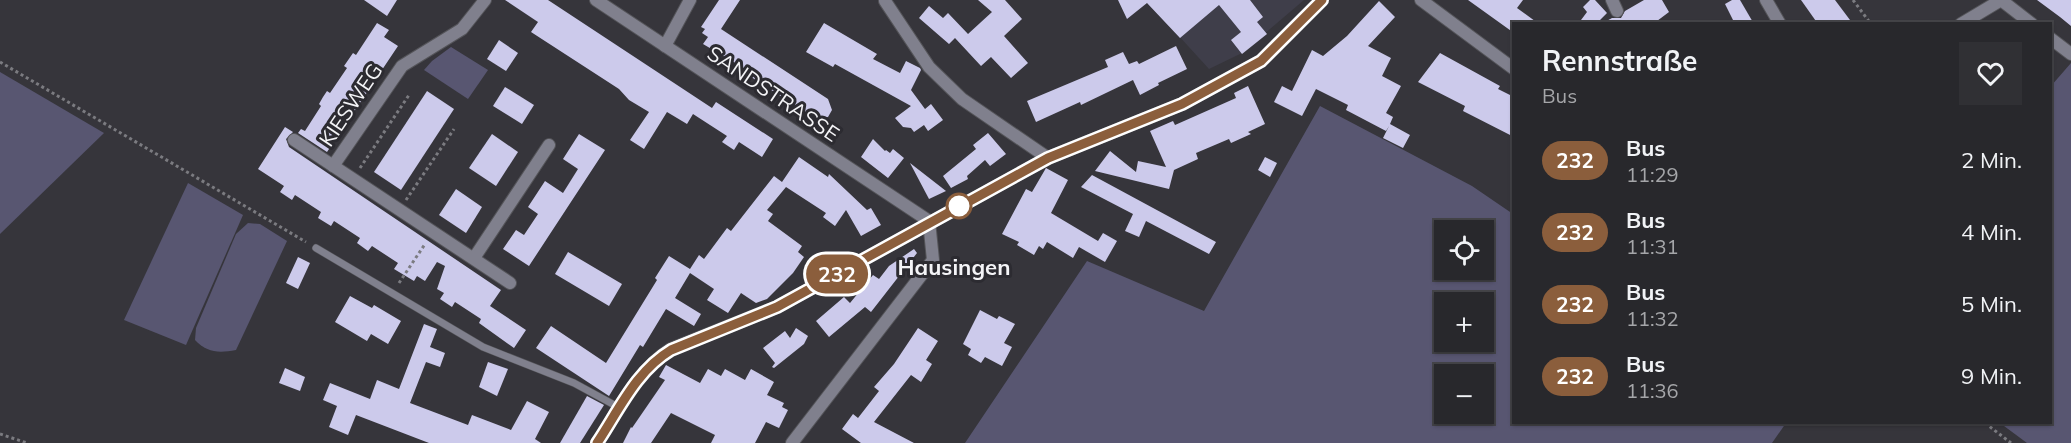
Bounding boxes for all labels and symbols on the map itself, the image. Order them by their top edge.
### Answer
street label: SANDSTRASSE [703,39,844,147]
street label: KIESWEG [313,58,387,151]
unlabelled marker [946,193,972,219]
district label: Hausingen [898,253,1010,281]
line badge: 232 [802,254,872,294]

